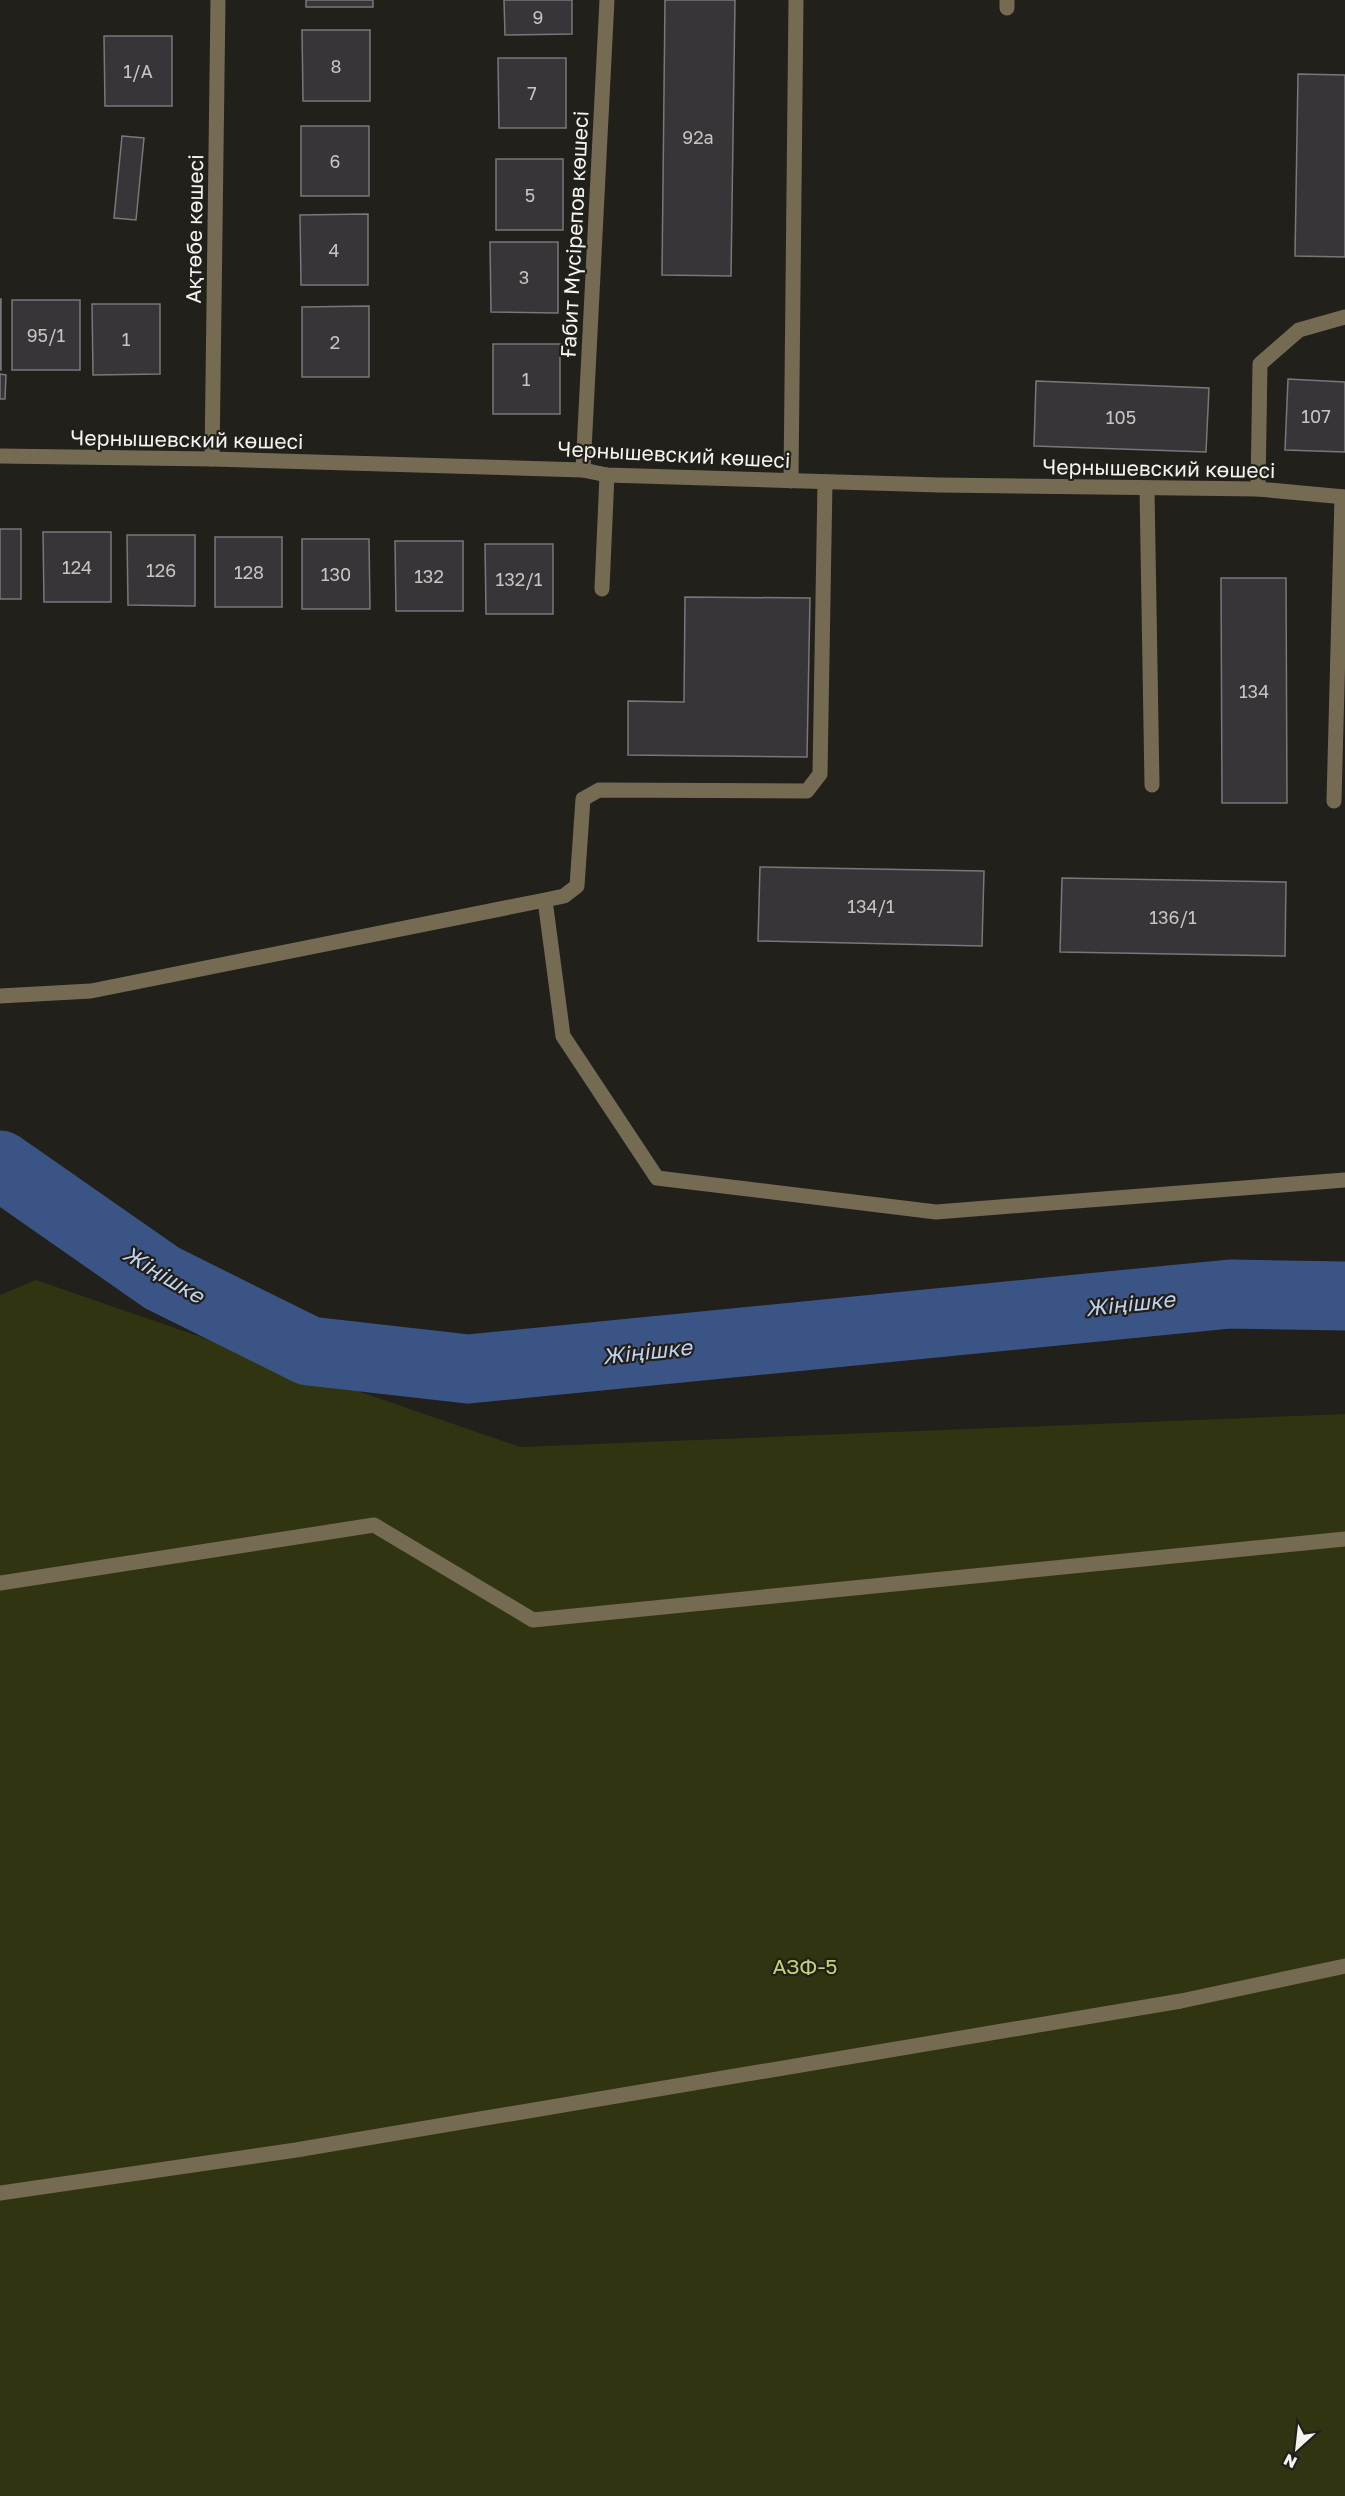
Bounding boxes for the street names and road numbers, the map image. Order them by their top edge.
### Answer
street label: Ғабит Мүсірепов көшесі [555,110,593,358]
street label: Ақтөбе көшесі [180,154,208,304]
street label: Чернышевский көшесі [70,424,304,454]
street label: Чернышевский көшесі [557,435,791,473]
street label: Чернышевский көшесі [1042,453,1276,483]

